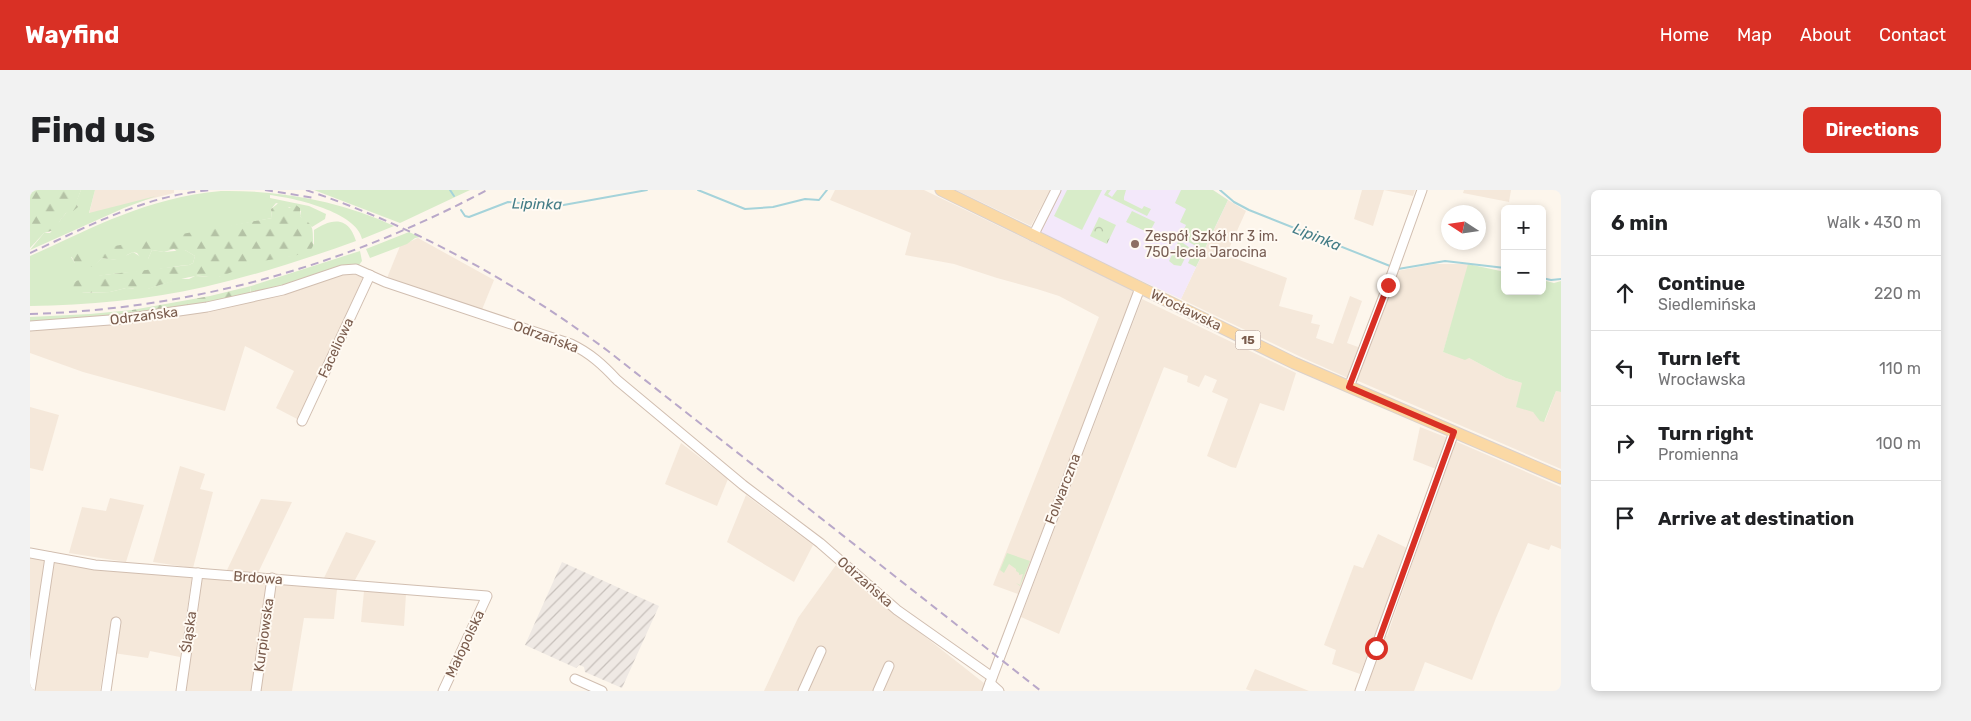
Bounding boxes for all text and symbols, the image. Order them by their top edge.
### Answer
text: Wayfind [25,21,119,49]
text: Home [1660,24,1709,46]
text: Map [1737,24,1772,46]
text: About [1800,24,1851,46]
text: Contact [1879,24,1946,46]
button: Directions [1803,107,1941,153]
text: Find us [30,109,155,151]
water label: Lipinka [512,195,562,213]
north arrow [1441,205,1486,250]
map controls [1501,205,1546,295]
button: + [1501,205,1546,250]
text: 6 min [1611,210,1668,235]
text: Walk · 430 m [1827,213,1921,232]
water label: Lipinka [1290,219,1344,255]
place label: Zespół Szkół nr 3 im. 750-lecia Jarocina [1145,228,1278,261]
marker: Zespół Szkół nr 3 im. 750-lecia Jarocina [1129,238,1141,250]
button: − [1501,250,1546,295]
text: Continue [1658,272,1745,295]
route end [1377,274,1400,297]
icon: ahead [1611,279,1639,307]
text: 220 m [1874,284,1921,303]
street label: Wrocławska [1148,286,1224,334]
text: Siedlemińska [1658,295,1756,314]
street label: Odrzańska [109,303,179,329]
street label: Faceliowa [315,315,357,381]
street label: Odrzańska [511,317,581,357]
road number: 15 [1236,330,1260,350]
text: Turn left [1658,347,1740,370]
icon: left [1611,354,1639,382]
text: 110 m [1879,359,1921,378]
text: Wrocławska [1658,370,1746,389]
text: Turn right [1658,422,1753,445]
icon: right [1611,429,1639,457]
text: 100 m [1876,434,1921,453]
text: Promienna [1658,445,1739,464]
street label: Folwarczna [1042,451,1084,527]
icon: arrive [1611,504,1639,532]
text: Arrive at destination [1658,507,1854,530]
street label: Odrzańska [834,553,896,611]
street label: Brdowa [233,568,283,588]
street label: Kurpiowska [250,597,278,673]
street label: Małopolska [442,608,488,680]
street label: Śląska [177,610,200,654]
route start [1365,637,1388,660]

